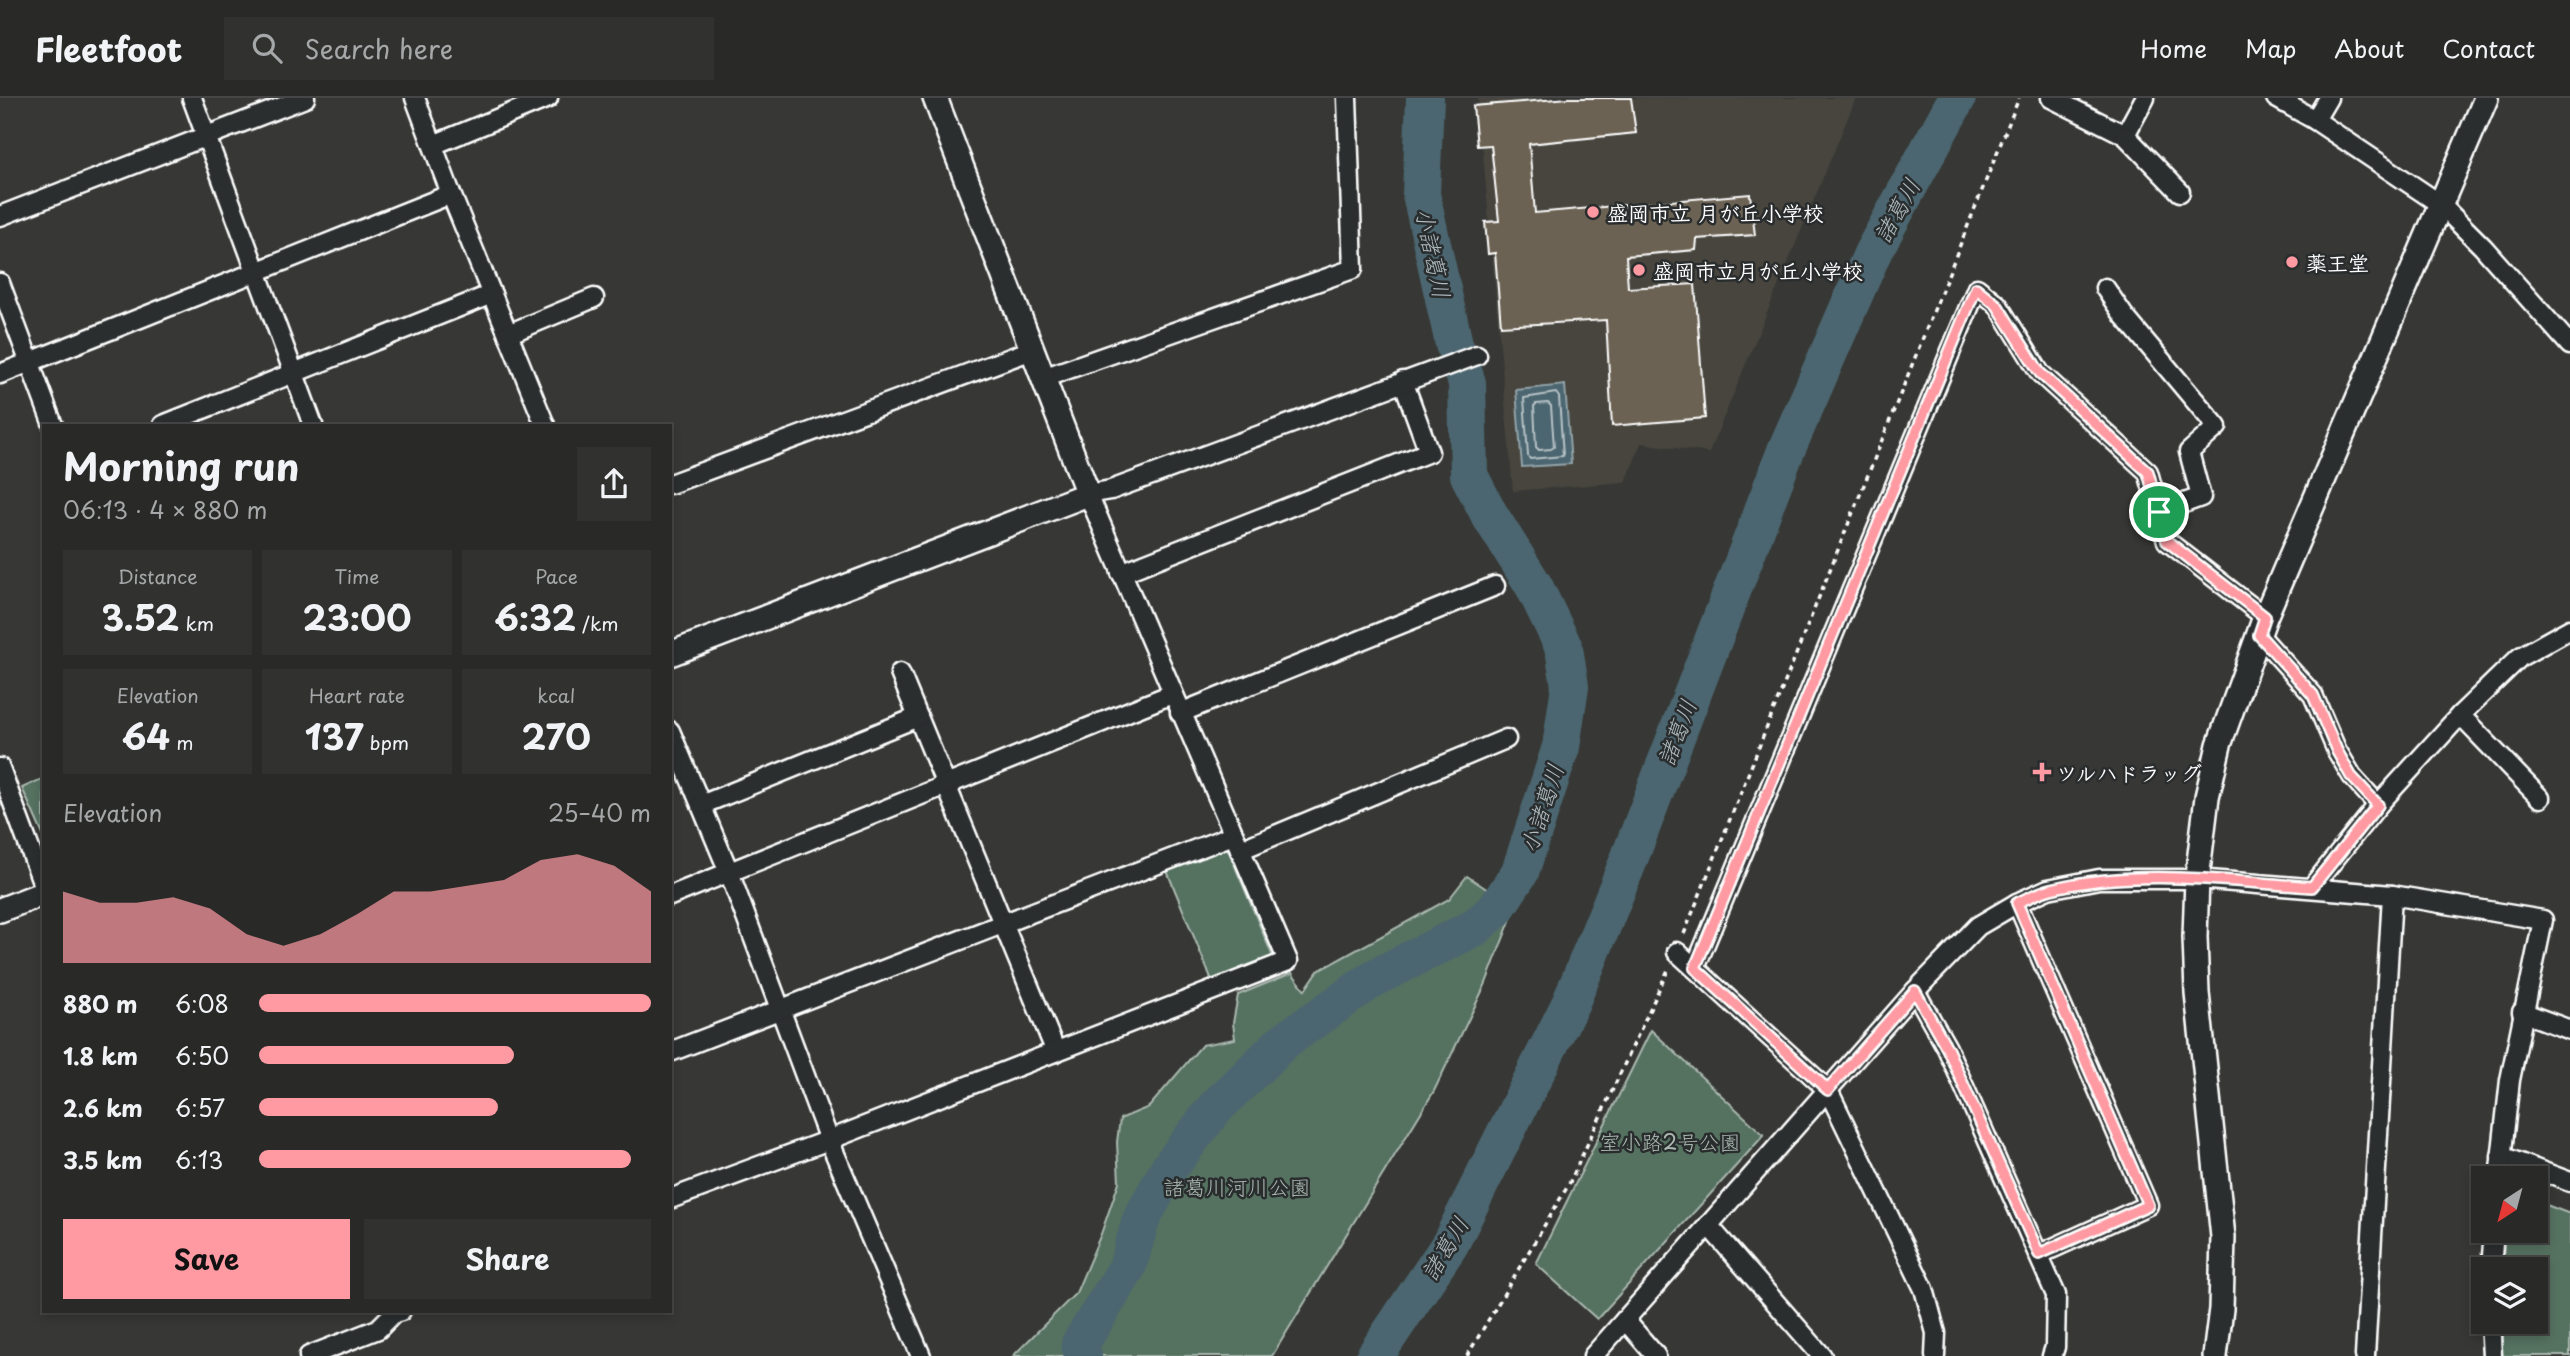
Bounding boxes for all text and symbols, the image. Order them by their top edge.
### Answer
search box [224,17,714,80]
text: Fleetfoot [35,23,182,73]
icon: search [248,29,286,67]
text: Search here [304,29,453,68]
text: Home [2140,30,2207,66]
text: Map [2245,30,2296,66]
text: About [2334,30,2404,66]
text: Contact [2442,30,2535,66]
water label: 諸葛川 [1864,171,1928,249]
place label: 盛岡市立 月が丘小学校 [1607,196,1824,228]
water label: 小諸葛川 [1407,204,1461,302]
marker: 盛岡市立 月が丘小学校 [1585,204,1601,220]
place label: 薬王堂 [2306,246,2369,278]
place label: 盛岡市立月が丘小学校 [1653,254,1863,286]
marker: 薬王堂 [2284,254,2300,270]
marker: 盛岡市立月が丘小学校 [1631,262,1647,278]
text: Morning run [63,437,299,494]
button: share [577,447,651,521]
pin [2129,482,2189,542]
text: 06:13 · 4 × 880 m [63,492,267,527]
icon: arrive [2140,493,2178,531]
text: Distance [118,562,198,590]
text: Time [335,562,379,590]
text: Pace [535,562,578,590]
text: 3.52 [101,590,179,643]
text: 23:00 [302,590,411,643]
text: 6:32 [494,590,576,643]
text: km [179,609,214,637]
text: /km [576,609,618,637]
text: Elevation [117,681,199,709]
text: Heart rate [309,681,405,709]
text: kcal [537,681,575,709]
water label: 諸葛川 [1647,694,1705,770]
text: 64 [122,709,170,762]
text: 137 [305,709,364,762]
text: 270 [522,709,591,762]
text: m [170,728,194,756]
text: bpm [364,728,409,756]
place label: ツルハドラッグ [2056,756,2202,788]
water label: 小諸葛川 [1510,759,1572,857]
marker: ツルハドラッグ [2034,764,2050,780]
text: Elevation [63,795,162,830]
text: 25–40 m [548,795,651,830]
text: 880 m [63,986,138,1021]
text: 6:08 [175,986,229,1021]
text: 1.8 km [63,1038,138,1073]
text: 6:50 [175,1038,229,1073]
text: 2.6 km [63,1090,143,1125]
text: 6:57 [175,1090,225,1125]
park label: 室小路2号公園 [1600,1125,1740,1157]
text: 3.5 km [63,1142,143,1177]
text: 6:13 [175,1142,223,1177]
north arrow [2471,1166,2548,1242]
map controls [2471,1166,2548,1334]
park label: 諸葛川河川公園 [1164,1170,1311,1202]
water label: 諸葛川 [1411,1209,1477,1287]
button: Save [63,1219,350,1299]
button: Share [364,1219,651,1299]
button: layers [2471,1257,2548,1334]

